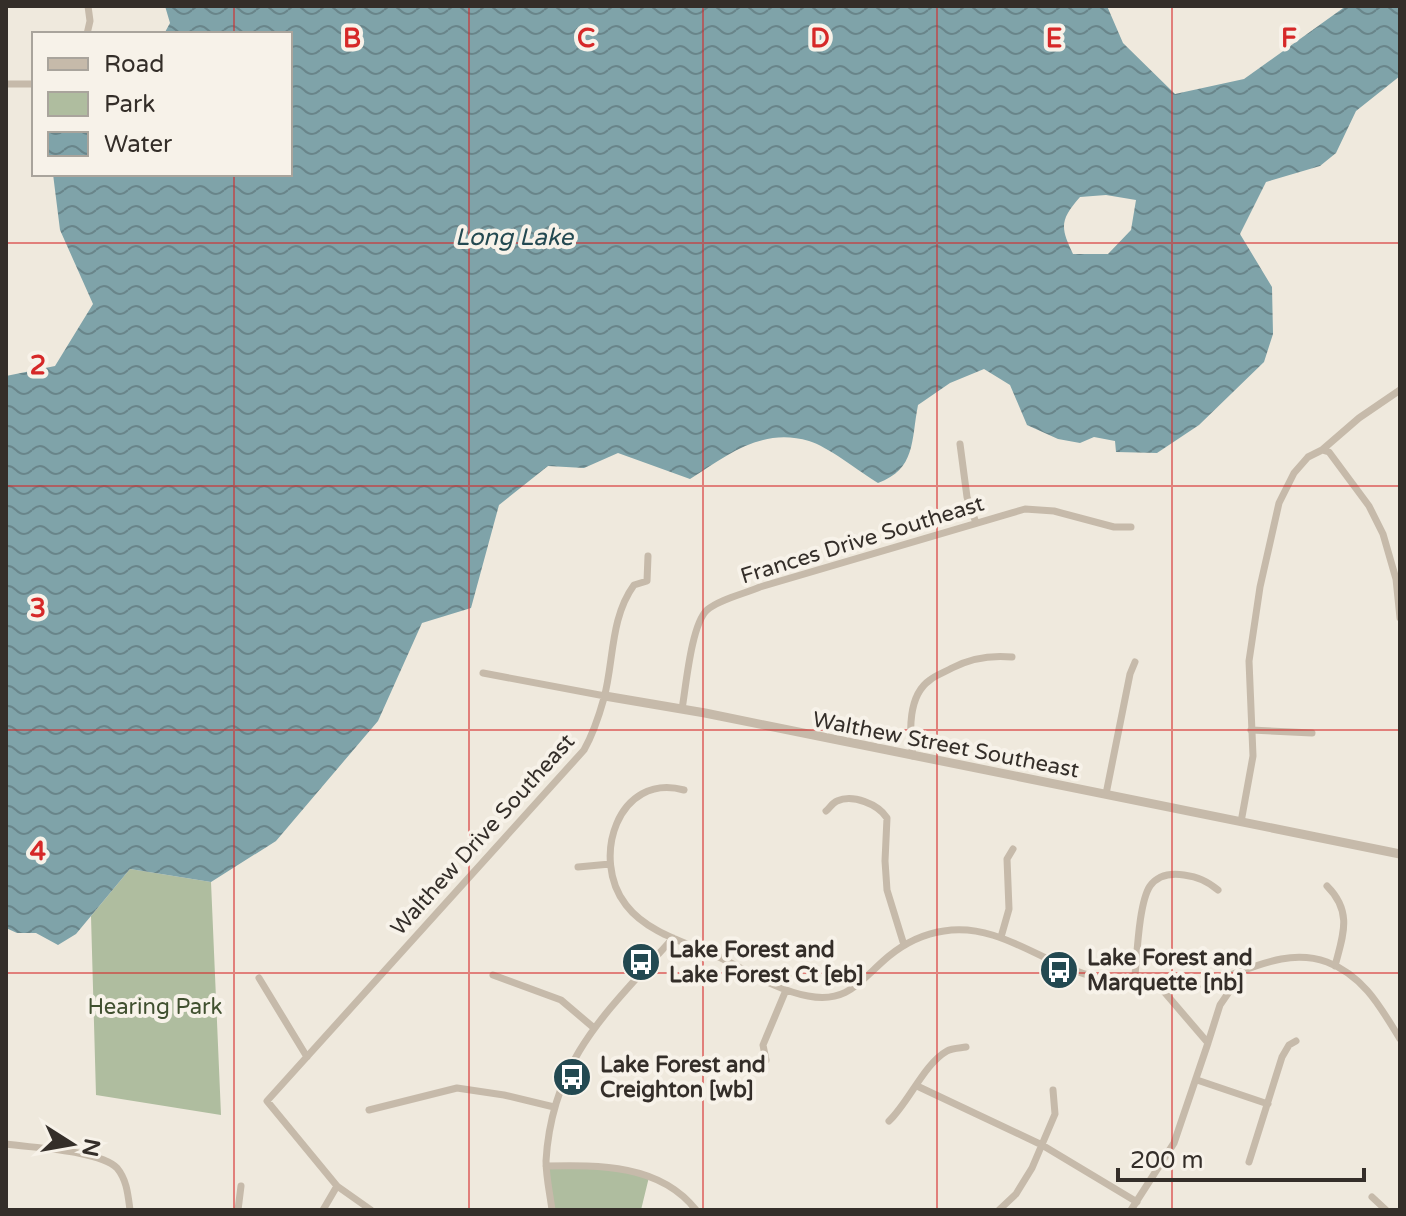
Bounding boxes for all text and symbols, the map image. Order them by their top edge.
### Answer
text: B [343,23,361,54]
text: C [577,23,595,54]
text: D [810,23,830,54]
text: E [1046,23,1062,54]
text: F [1281,23,1297,54]
legend [32,32,292,176]
text: Road [104,50,164,79]
text: Park [104,90,155,119]
text: Water [104,130,173,159]
water label: Long Lake [455,223,574,252]
text: 2 [30,350,46,381]
street label: Frances Drive Southeast [737,491,987,589]
text: 3 [30,593,46,624]
street label: Walthew Street Southeast [810,706,1081,784]
street label: Walthew Drive Southeast [385,729,580,941]
text: 4 [30,836,46,867]
place label: Lake Forest and Lake Forest Ct [eb] [669,937,863,988]
bus stop icon: Lake Forest and Lake Forest Ct [eb] [620,941,662,983]
place label: Lake Forest and Marquette [nb] [1087,945,1253,996]
bus stop icon: Lake Forest and Marquette [nb] [1038,949,1080,991]
park label: Hearing Park [87,994,223,1020]
place label: Lake Forest and Creighton [wb] [600,1052,766,1103]
bus stop icon: Lake Forest and Creighton [wb] [551,1056,593,1098]
north arrow [32,1104,112,1184]
scale bar [1118,1132,1364,1182]
text: N [76,1136,105,1159]
text: 200 m [1130,1146,1204,1175]

